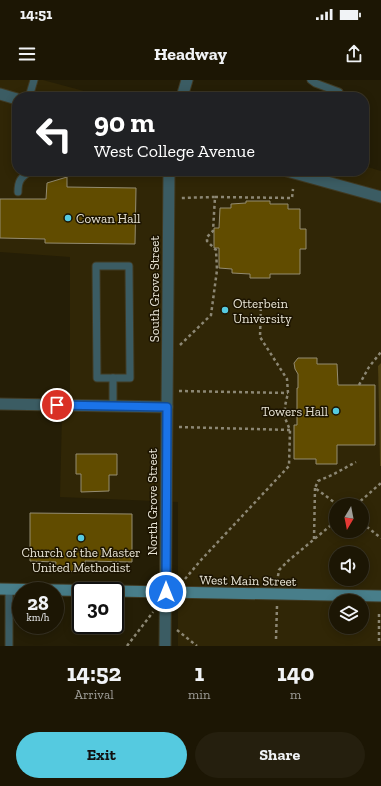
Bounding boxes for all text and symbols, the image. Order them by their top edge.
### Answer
text: 14:51 [20,5,52,23]
icon: menu [16,43,38,65]
text: Headway [154,43,227,65]
icon: share [343,43,365,65]
text: 90 m [94,106,155,139]
icon: left [28,108,80,160]
text: West College Avenue [94,140,255,162]
place label: Cowan Hall [76,211,141,226]
marker: Cowan Hall [63,213,73,223]
street label: South Grove Street [147,236,162,342]
place label: Otterbein University [233,296,292,326]
marker: Otterbein University [220,305,230,315]
pin [40,388,74,422]
icon: arrive [46,394,68,416]
place label: Towers Hall [261,404,329,419]
marker: Towers Hall [331,406,341,416]
street label: North Grove Street [145,448,160,555]
north arrow [329,498,369,538]
map controls [329,498,369,634]
marker: Church of the Master United Methodist [76,533,86,543]
place label: Church of the Master United Methodist [21,545,141,575]
button: sound [329,546,369,586]
position arrow [145,571,187,613]
street label: West Main Street [199,572,297,589]
speed limit sign: 30 [72,582,124,634]
text: 28 [27,591,49,615]
button: layers [329,594,369,634]
text: km/h [27,612,49,624]
text: 14:52 [67,658,121,687]
text: 1 [194,658,204,687]
text: 140 [277,658,314,687]
text: Arrival [74,687,114,702]
text: min [188,687,210,702]
text: m [290,687,301,702]
button: Exit [16,732,187,778]
button: Share [195,732,365,778]

